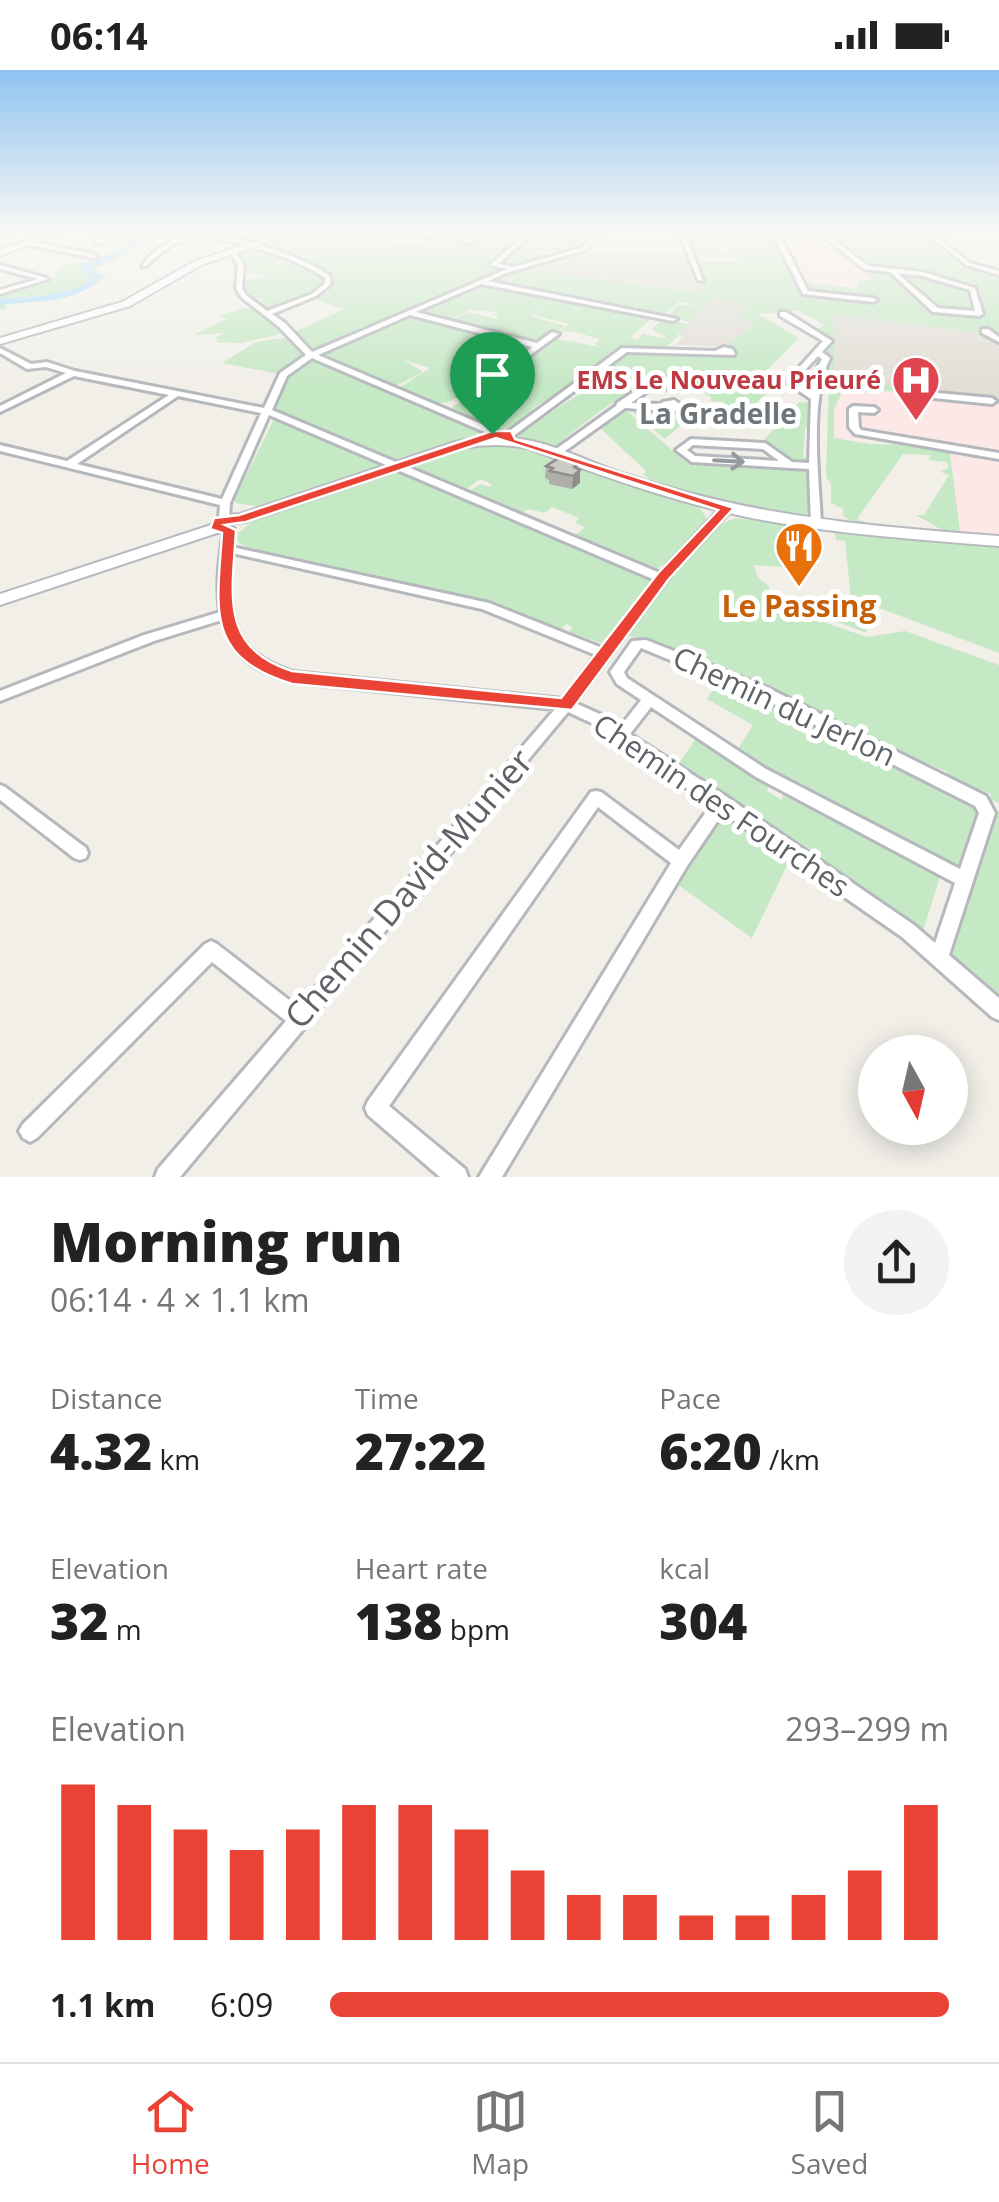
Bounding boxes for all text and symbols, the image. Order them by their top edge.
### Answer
text: 06:14 [50,9,148,61]
pin [450,332,535,435]
icon: arrive [465,347,520,402]
hospital icon: EMS Le Nouveau Prieuré [890,354,942,422]
place label: EMS Le Nouveau Prieuré [577,362,881,396]
district label: La Gradelle [639,394,797,432]
one-way arrow [713,452,745,471]
restaurant icon: Le Passing [773,520,825,588]
place label: Le Passing [721,585,877,626]
street label: Chemin du Jerlon [667,636,903,775]
street label: Chemin des Fourches [586,704,858,906]
street label: Chemin David-Munier [273,738,542,1038]
north arrow [858,1035,968,1145]
map controls [858,1035,968,1145]
text: Morning run [50,1203,403,1278]
button: share [844,1210,949,1315]
text: 06:14 · 4 × 1.1 km [50,1278,310,1321]
text: Distance [50,1379,163,1417]
text: Time [355,1379,419,1417]
text: Pace [659,1379,721,1417]
text: 4.32 [50,1417,152,1485]
text: 27:22 [355,1417,486,1485]
text: 6:20 [659,1417,762,1485]
text: km [152,1440,200,1478]
text: /km [762,1440,820,1478]
text: Elevation [50,1549,169,1587]
text: Heart rate [355,1549,488,1587]
text: kcal [659,1549,710,1587]
text: 32 [50,1587,109,1655]
text: 138 [355,1587,443,1655]
text: 304 [659,1587,747,1655]
text: m [109,1610,142,1648]
text: bpm [443,1610,510,1648]
text: Elevation [50,1707,186,1750]
text: 293–299 m [785,1707,949,1750]
text: 1.1 km [50,1983,155,2026]
text: 6:09 [210,1983,273,2026]
tab: Home [131,2084,210,2182]
tab: Map [471,2084,529,2182]
tab: Saved [791,2084,868,2182]

